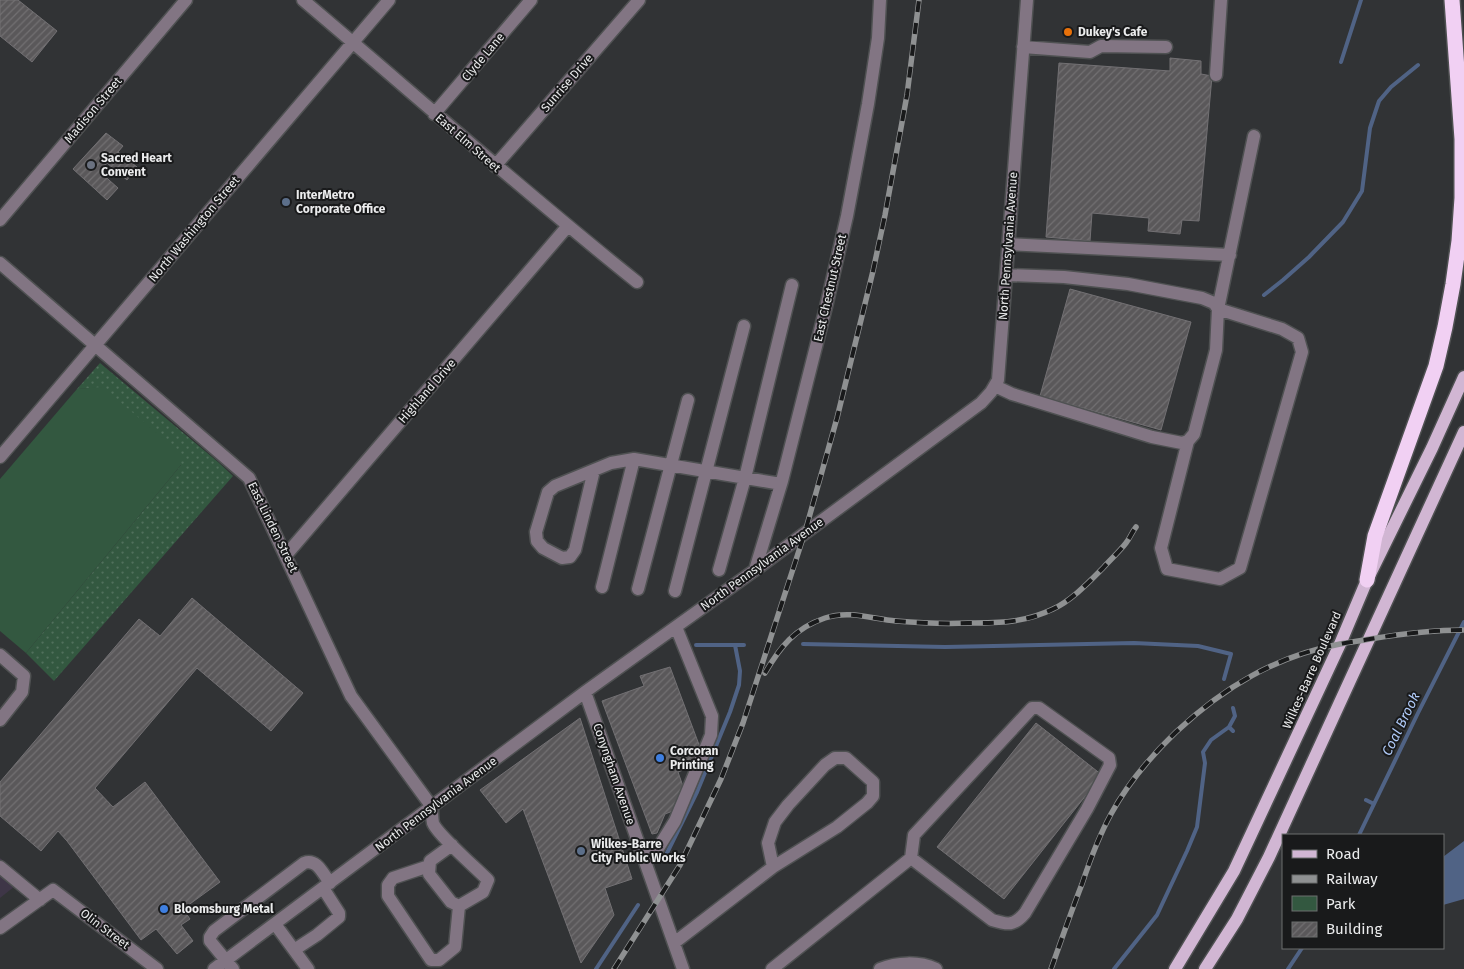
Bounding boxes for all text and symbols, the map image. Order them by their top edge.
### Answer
place label: Dukey's Cafe [1078,25,1148,39]
marker: Dukey's Cafe [1062,26,1074,38]
street label: Clyde Lane [459,30,507,84]
street label: Sunrise Drive [538,51,596,115]
street label: Madison Street [61,74,125,146]
street label: East Elm Street [433,111,504,176]
place label: Sacred Heart Convent [101,151,172,179]
marker: Sacred Heart Convent [85,159,97,171]
street label: North Pennsylvania Avenue [996,171,1020,321]
street label: North Washington Street [146,173,243,285]
place label: InterMetro Corporate Office [296,188,386,216]
marker: InterMetro Corporate Office [280,196,292,208]
street label: East Chestnut Street [811,232,849,343]
street label: Highland Drive [395,356,459,426]
street label: East Linden Street [245,480,301,575]
street label: North Pennsylvania Avenue [698,515,826,613]
street label: Wilkes-Barre Boulevard [1280,609,1344,731]
water label: Coal Brook [1378,689,1424,758]
street label: Conyngham Avenue [590,721,638,827]
place label: Corcoran Printing [670,744,719,772]
marker: Corcoran Printing [654,752,666,764]
street label: North Pennsylvania Avenue [372,754,500,854]
legend [1282,834,1444,949]
place label: Wilkes-Barre City Public Works [591,837,686,865]
marker: Wilkes-Barre City Public Works [575,845,587,857]
text: Road [1326,845,1361,863]
text: Railway [1326,870,1378,888]
text: Park [1326,895,1356,913]
place label: Bloomsburg Metal [174,902,274,916]
marker: Bloomsburg Metal [158,903,170,915]
street label: Olin Street [78,906,133,952]
text: Building [1326,920,1382,938]

